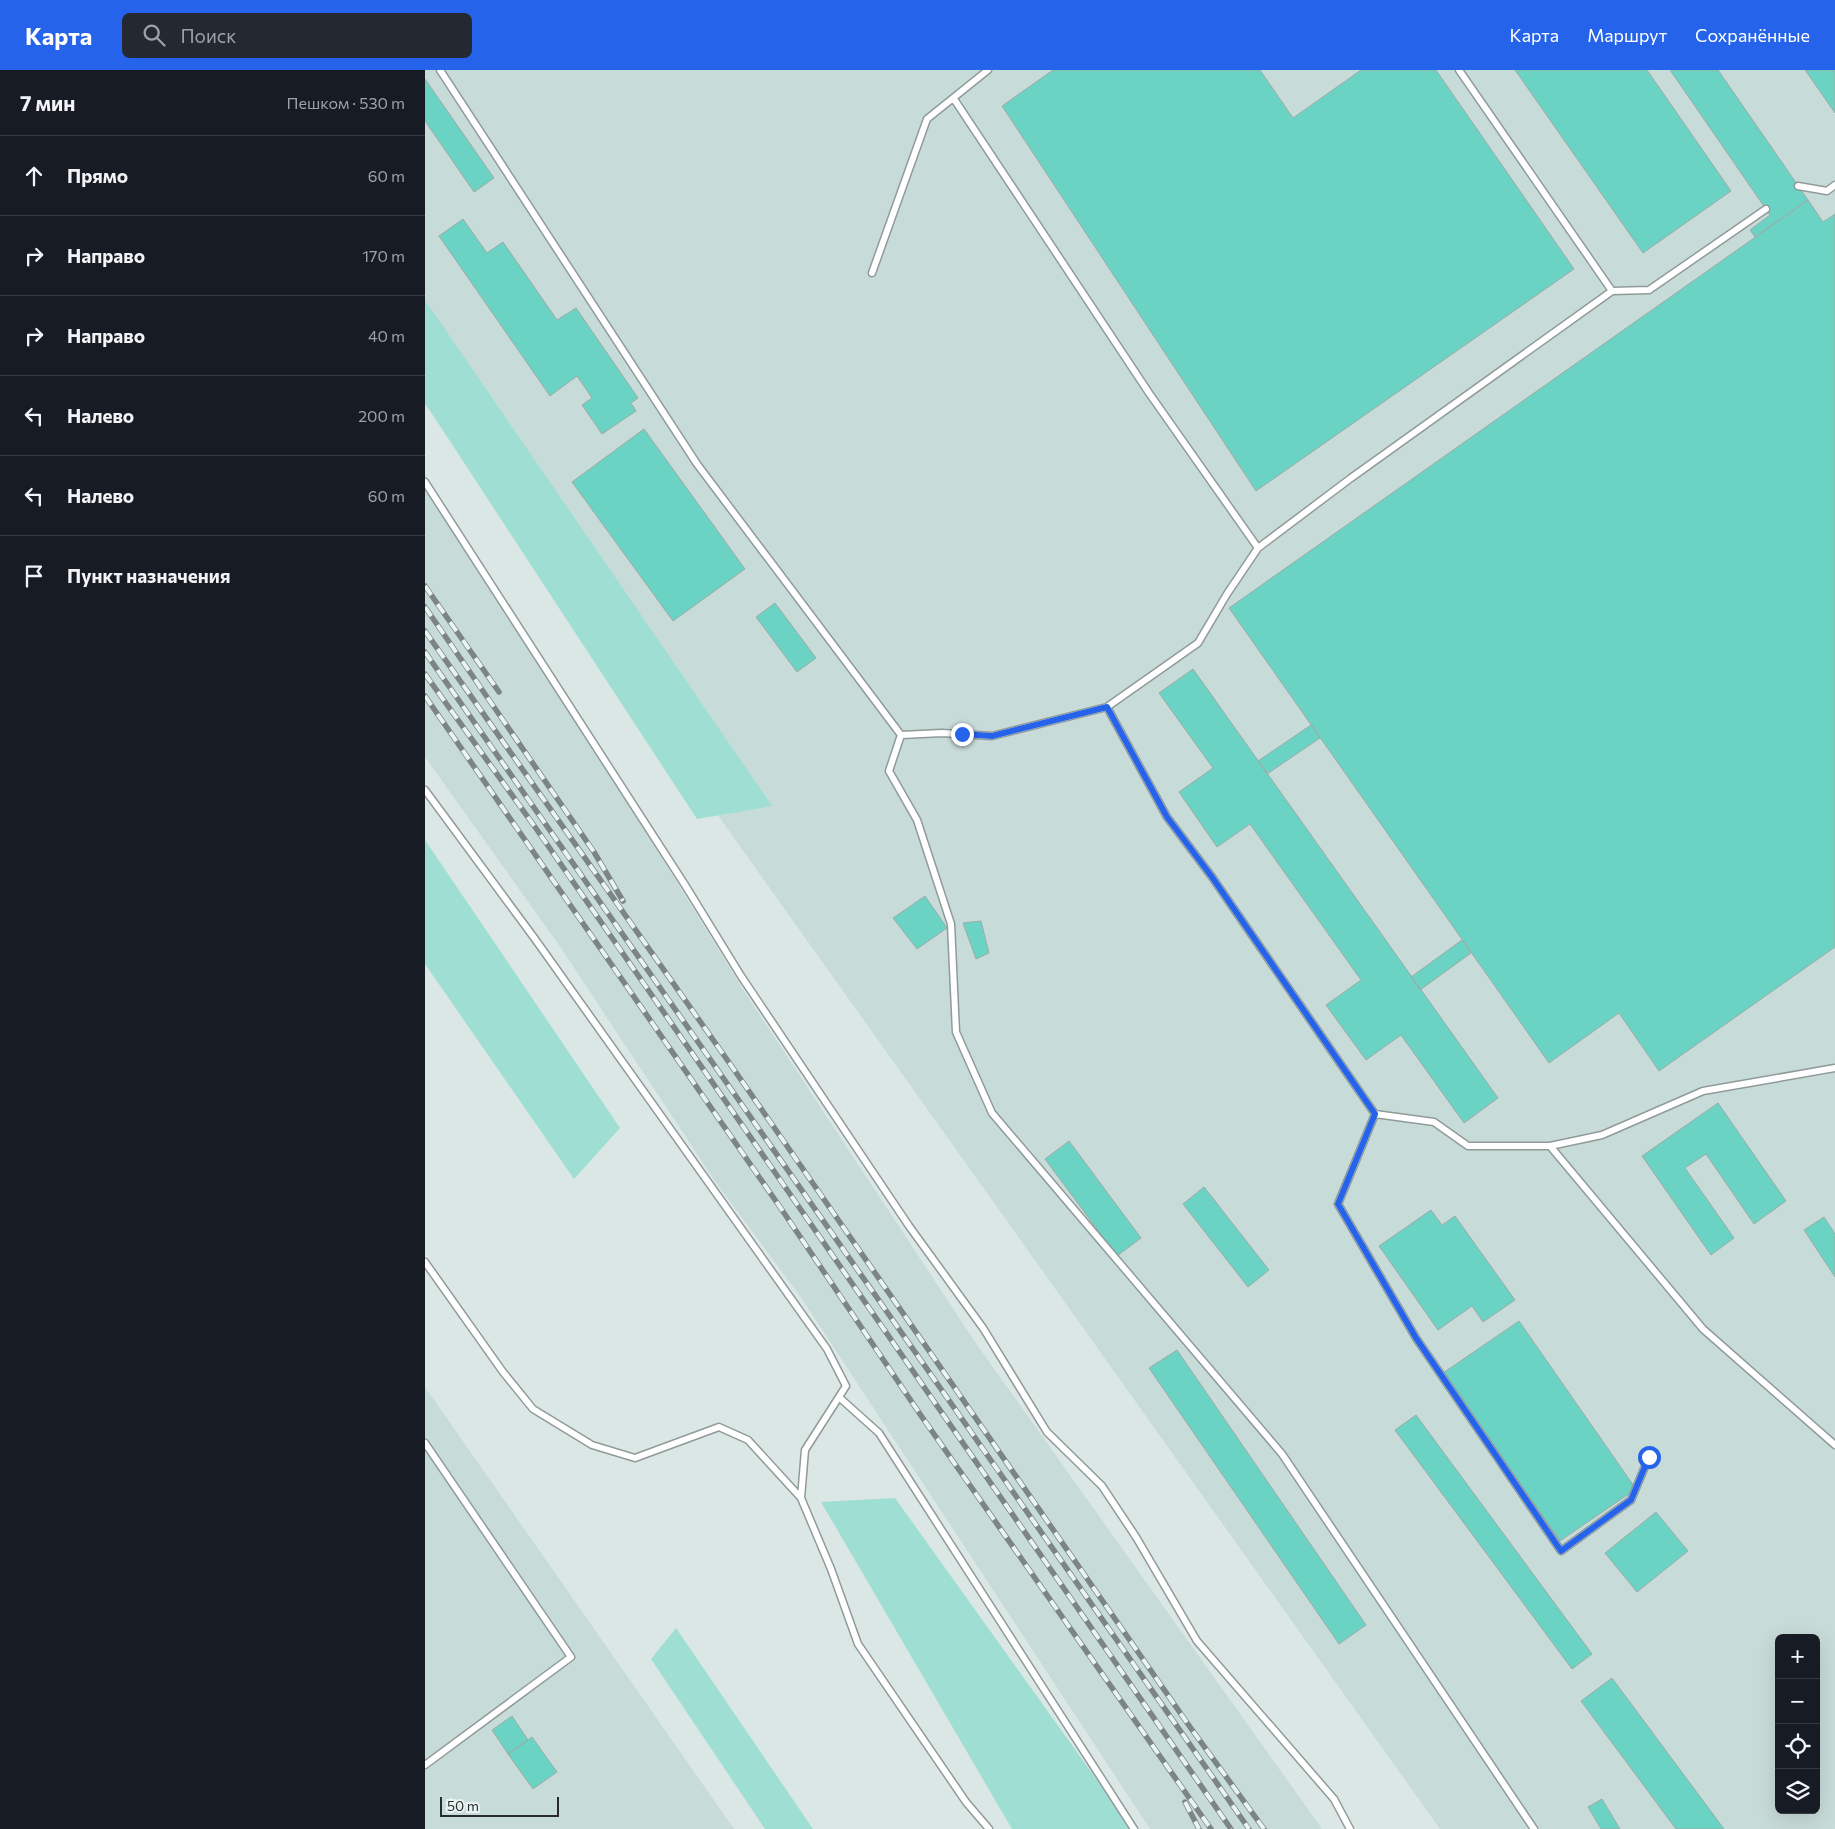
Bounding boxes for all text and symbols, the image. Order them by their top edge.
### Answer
search box [122,13,472,58]
text: Карта [25,21,92,50]
icon: search [140,21,168,49]
text: Поиск [180,24,236,47]
text: Карта [1510,24,1559,46]
text: Маршрут [1587,24,1667,46]
text: Сохранённые [1695,24,1810,46]
text: 7 мин [20,90,76,115]
text: Пешком · 530 m [287,93,405,112]
icon: ahead [20,162,48,190]
text: Прямо [67,164,128,187]
text: 60 m [368,166,405,185]
icon: right [20,242,48,270]
text: Направо [67,244,145,267]
text: 170 m [362,246,405,265]
icon: right [20,322,48,350]
text: Направо [67,324,145,347]
text: 40 m [368,326,405,345]
icon: left [20,402,48,430]
text: Налево [67,404,134,427]
text: 200 m [358,406,405,425]
icon: left [20,482,48,510]
text: Налево [67,484,134,507]
text: 60 m [368,486,405,505]
icon: arrive [20,562,48,590]
text: Пункт назначения [67,564,230,587]
route end [951,723,974,746]
route start [1638,1446,1661,1469]
map controls [1775,1634,1820,1814]
button: + [1775,1634,1820,1679]
button: − [1775,1679,1820,1724]
button: locate [1775,1724,1820,1769]
button: layers [1775,1769,1820,1814]
scale bar [440,1794,559,1817]
text: 50 m [447,1797,479,1814]

